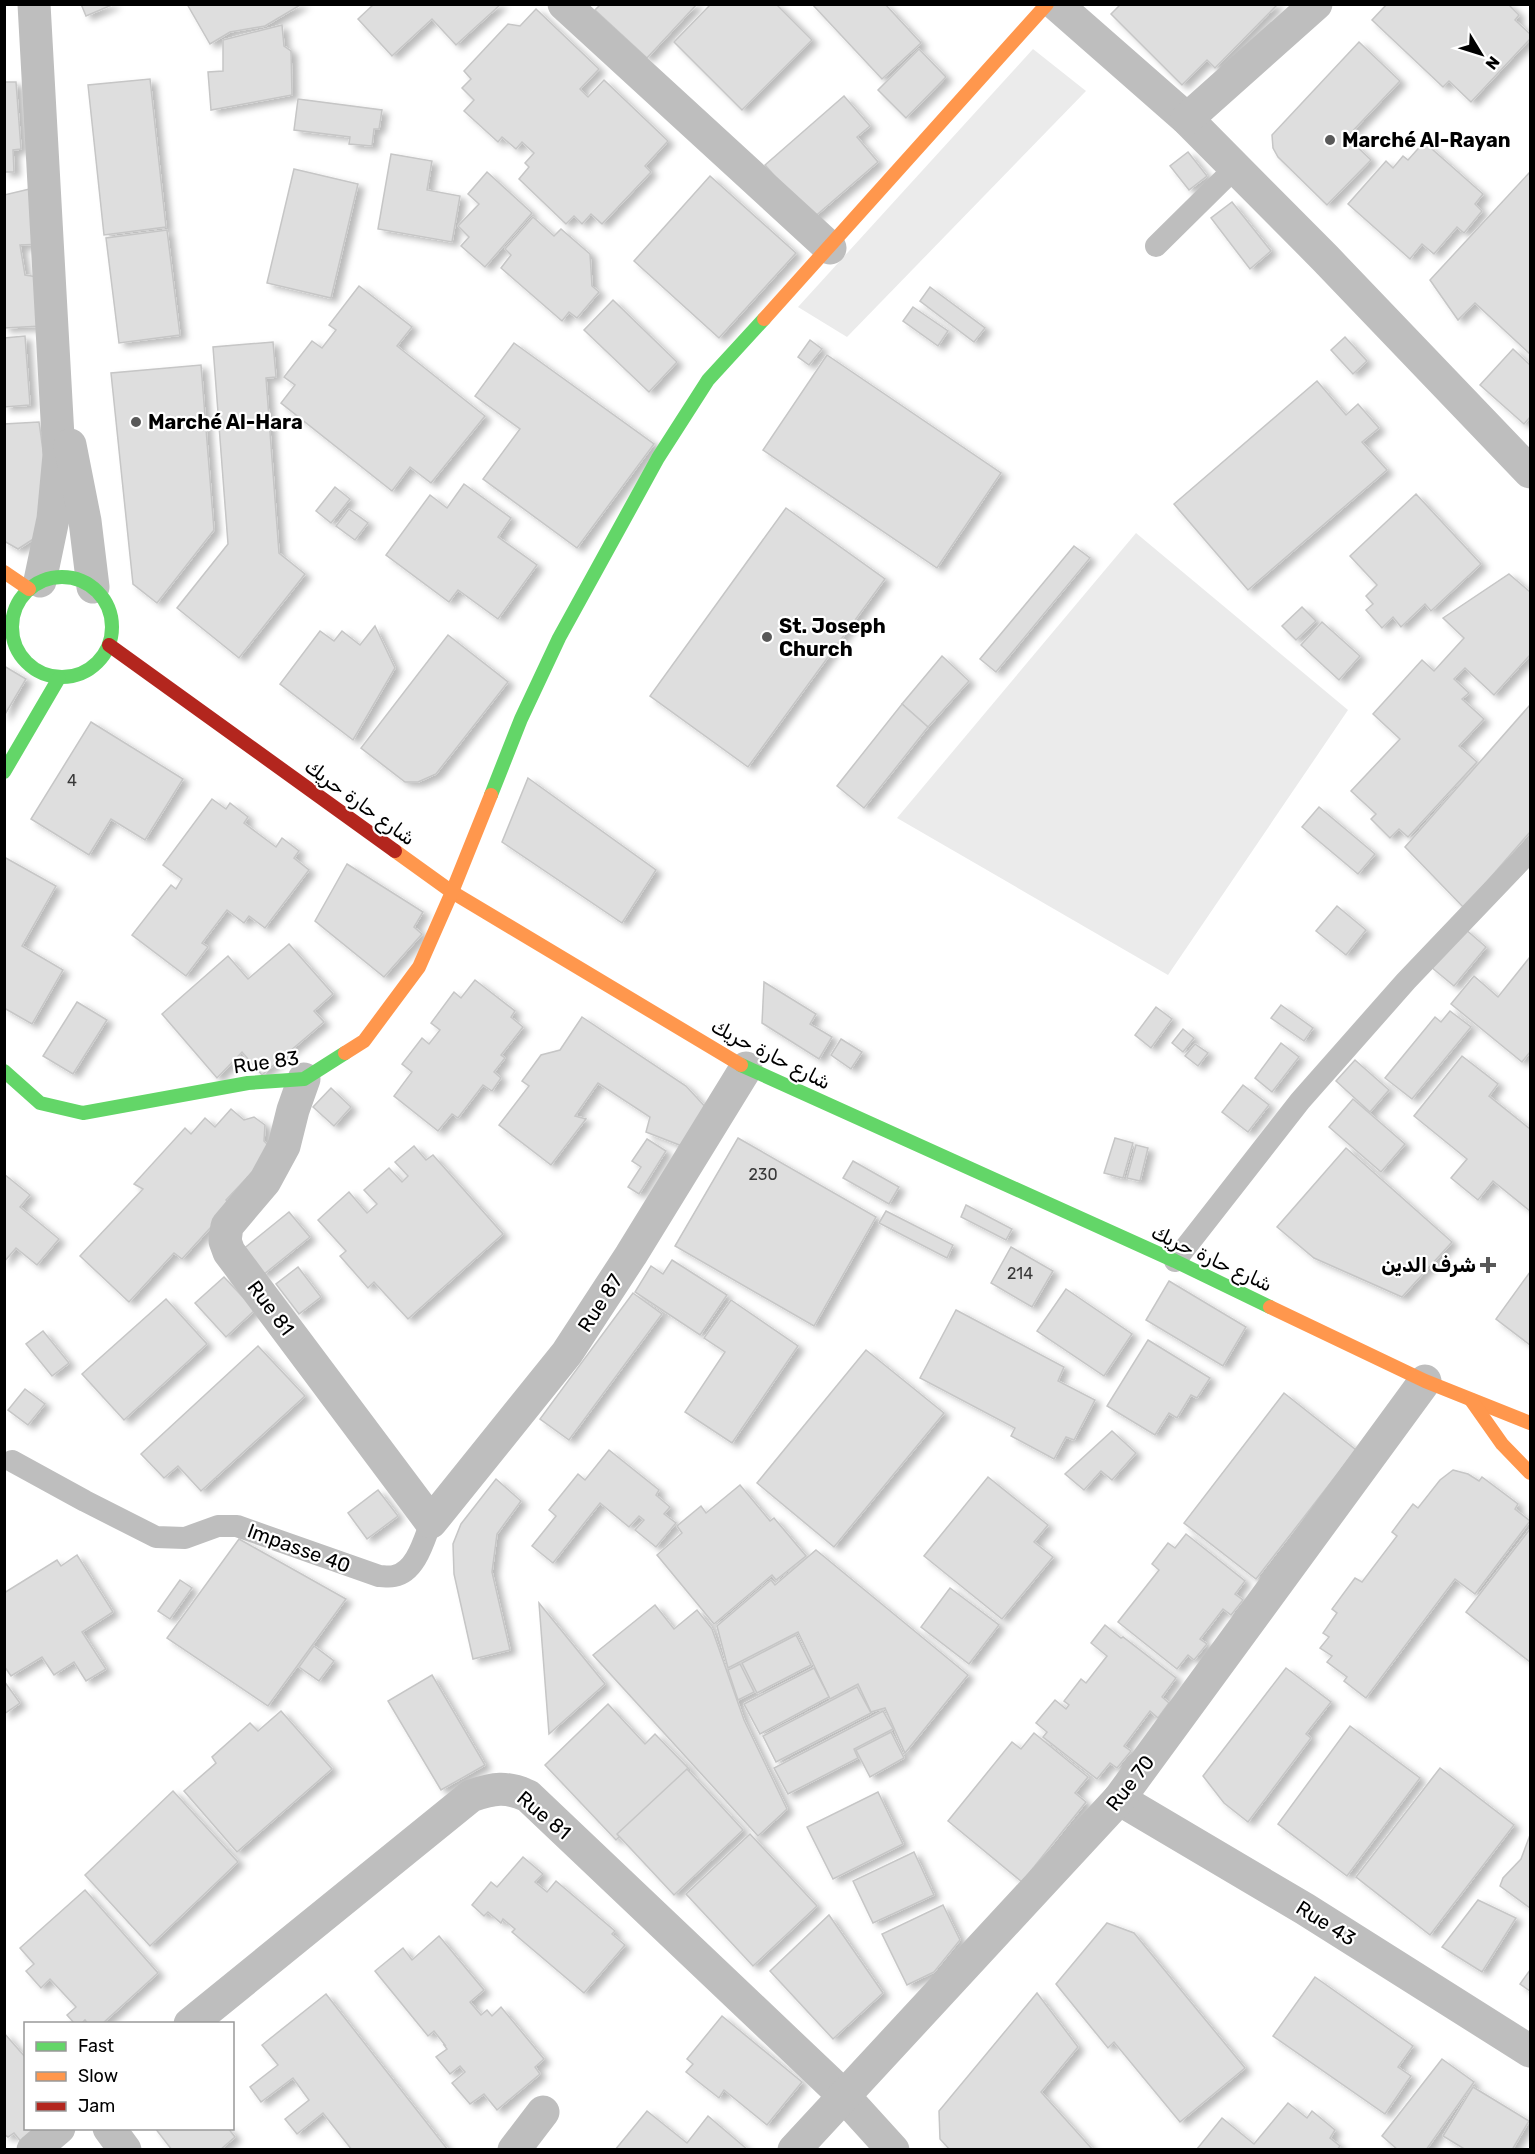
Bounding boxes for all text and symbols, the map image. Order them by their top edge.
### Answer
north arrow [1451,24,1511,84]
text: N [1481,53,1503,73]
place label: Marché Al-Rayan [1342,128,1511,152]
marker: Marché Al-Rayan [1323,133,1337,147]
place label: Marché Al-Hara [148,410,303,434]
marker: Marché Al-Hara [129,415,143,429]
place label: St. Joseph Church [779,614,886,661]
marker: St. Joseph Church [760,630,774,644]
street label: شارع حارة حريك [299,754,420,852]
house number: 4 [67,771,77,790]
street label: شارع حارة حريك [706,1014,835,1096]
street label: Rue 83 [232,1046,300,1078]
house number: 230 [748,1165,778,1184]
street label: شارع حارة حريك [1147,1219,1276,1298]
place label: شرف الدين [1381,1253,1476,1277]
marker: شرف الدين [1481,1258,1495,1272]
house number: 214 [1007,1264,1033,1283]
street label: Rue 87 [572,1270,628,1336]
street label: Rue 81 [243,1276,299,1340]
street label: Impasse 40 [244,1518,354,1578]
street label: Rue 70 [1101,1750,1159,1816]
street label: Rue 81 [512,1786,576,1844]
street label: Rue 43 [1292,1895,1360,1951]
legend [24,2022,234,2130]
text: Fast [78,2035,114,2057]
text: Slow [78,2065,118,2087]
text: Jam [78,2095,115,2117]

